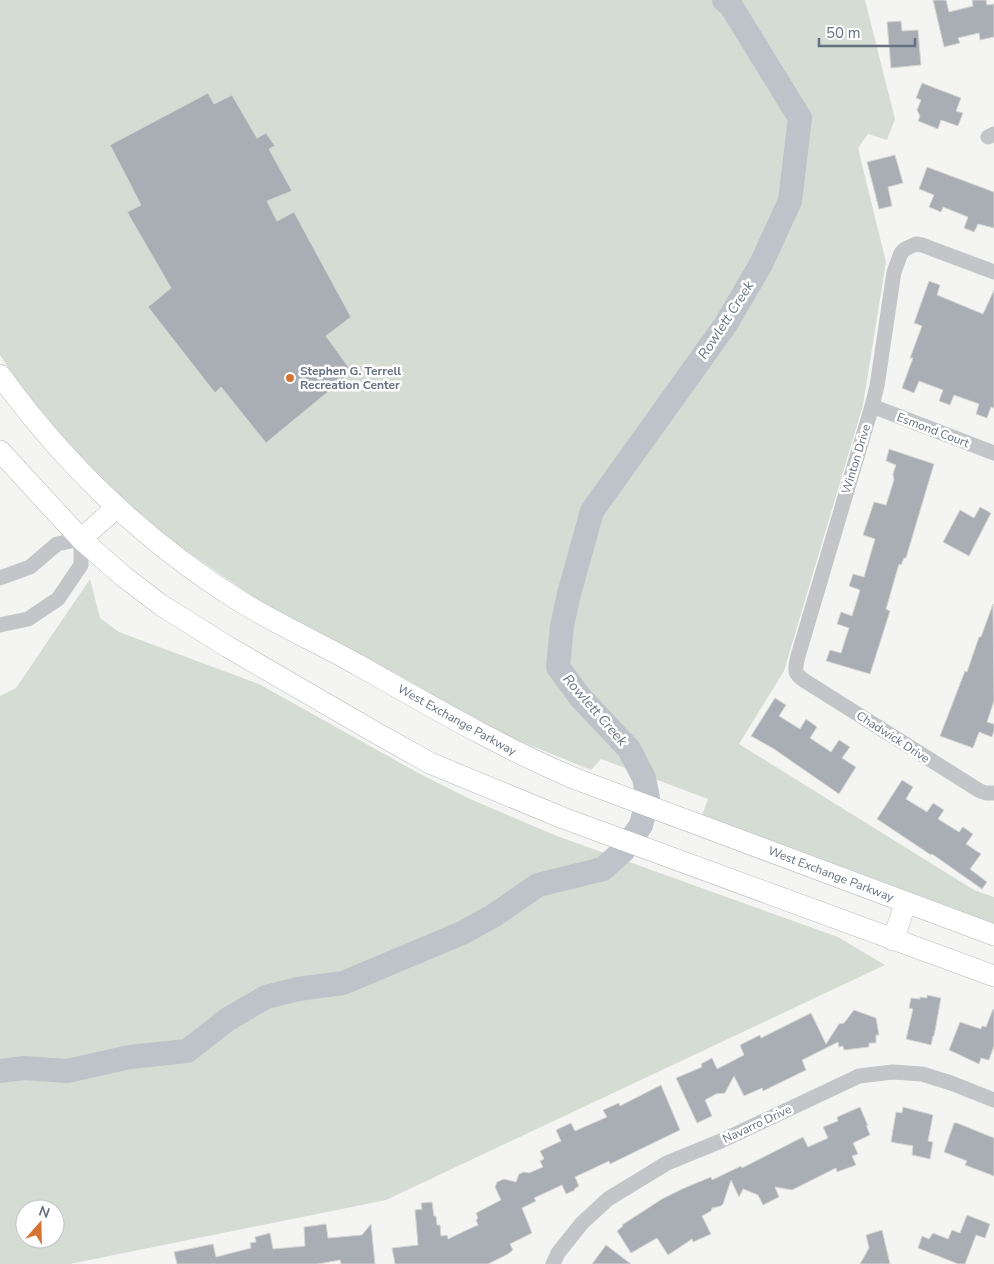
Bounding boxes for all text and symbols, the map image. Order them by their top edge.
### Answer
scale bar [819,15,915,47]
text: 50 m [826,23,861,43]
water label: Rowlett Creek [694,276,759,363]
place label: Stephen G. Terrell Recreation Center [300,363,401,393]
marker: Stephen G. Terrell Recreation Center [284,372,296,384]
street label: Esmond Court [894,409,972,451]
street label: Winton Drive [838,422,874,496]
water label: Rowlett Creek [558,670,632,751]
street label: West Exchange Parkway [395,681,520,760]
street label: Chadwick Drive [853,707,933,767]
street label: West Exchange Parkway [766,843,897,906]
street label: Navarro Drive [720,1101,794,1147]
north arrow [15,1199,65,1249]
text: N [36,1202,52,1223]

